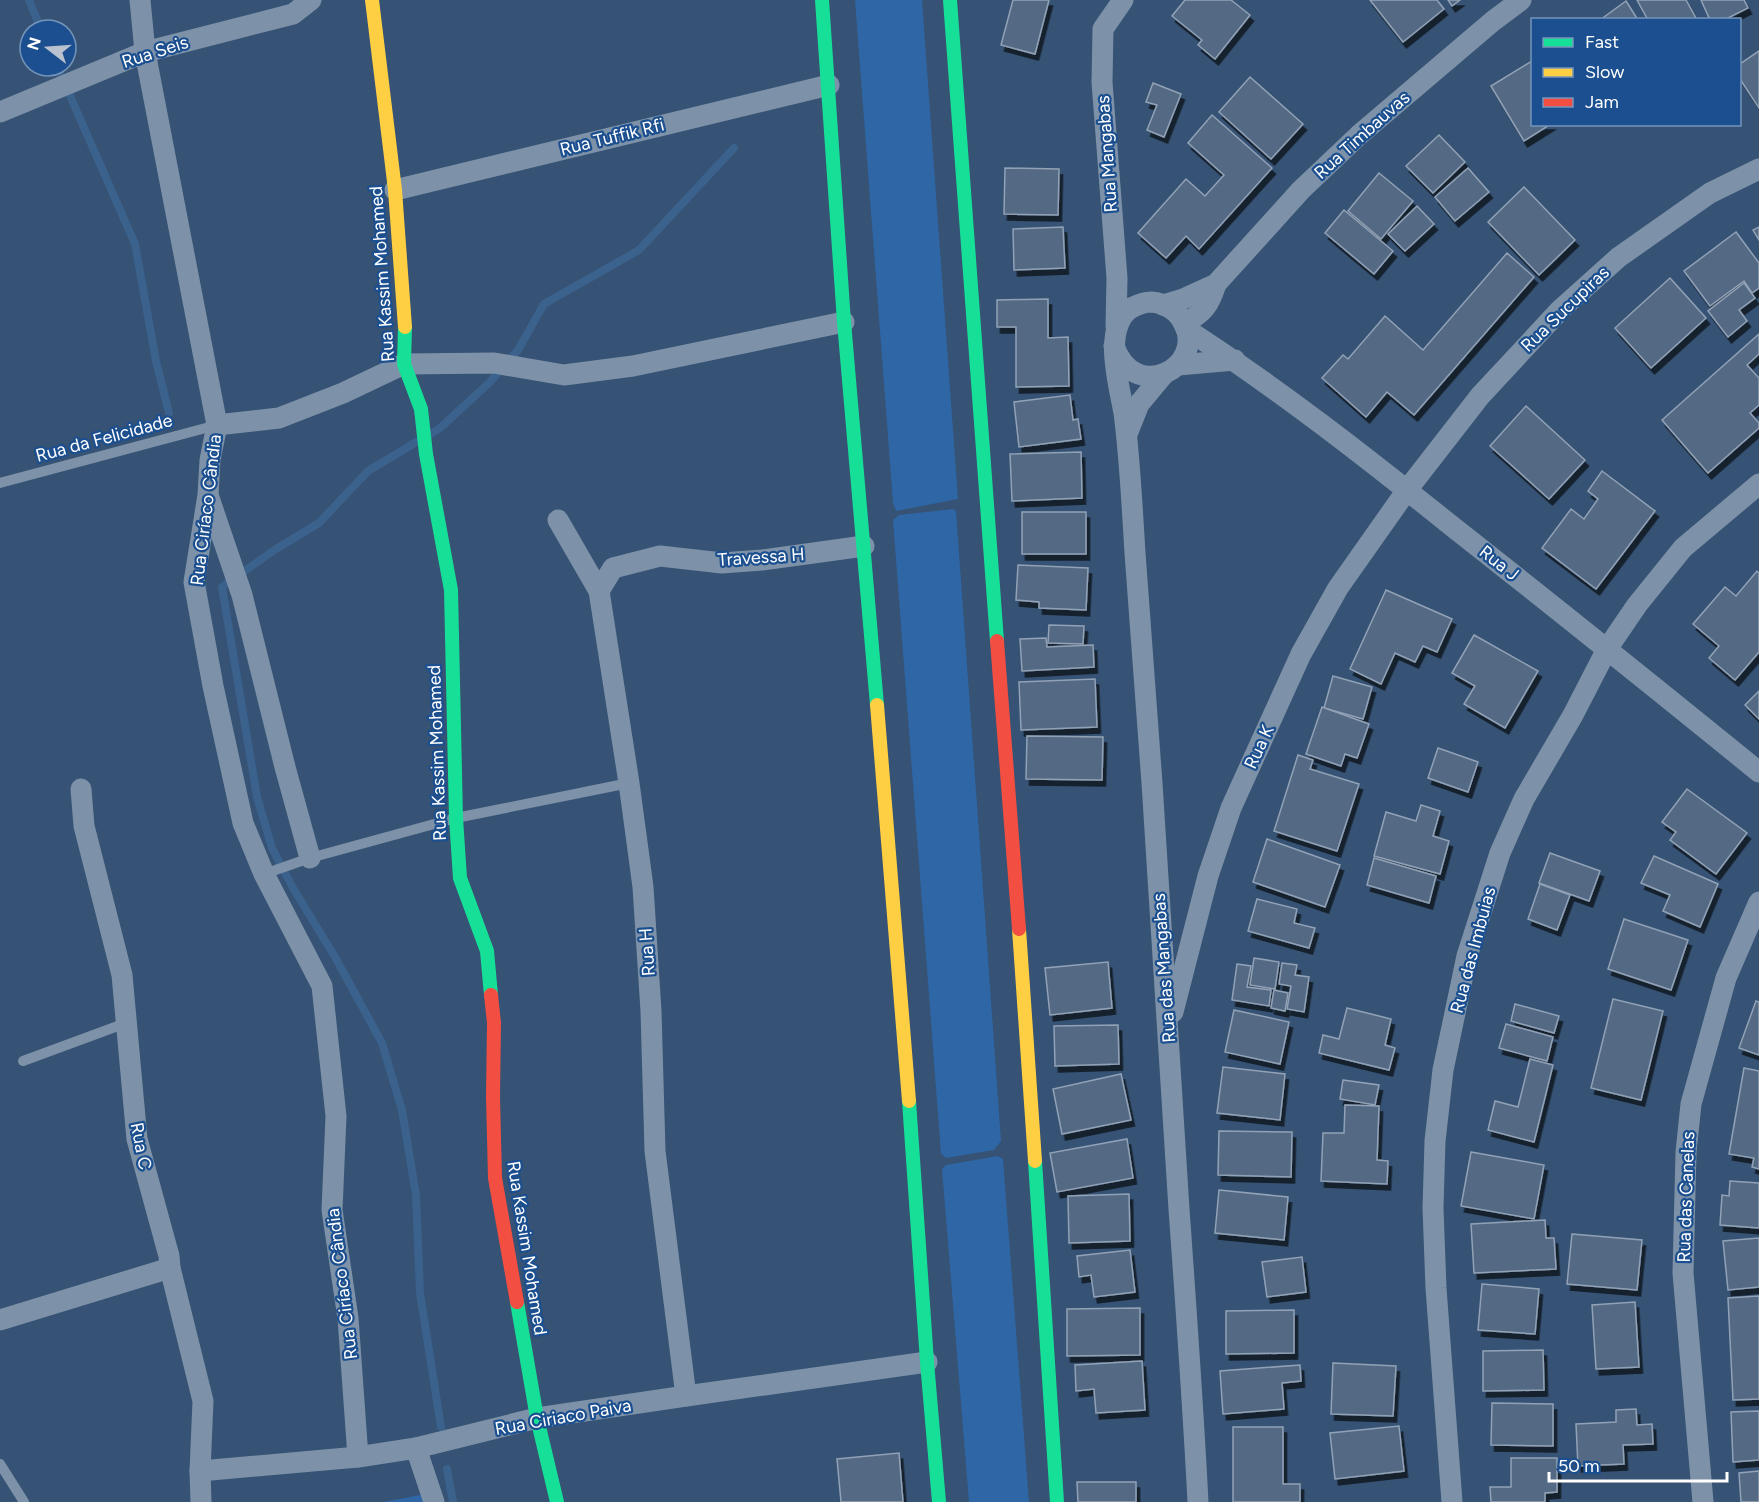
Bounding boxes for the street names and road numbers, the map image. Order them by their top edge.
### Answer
street label: Rua Seis [119,31,191,73]
street label: Rua Timbauvas [1310,86,1414,184]
street label: Rua Mangabas [1092,95,1122,213]
street label: Rua Tuffik Rfi [558,113,666,161]
street label: Rua Kassim Mohamed [365,185,399,363]
street label: Rua Sucupiras [1516,261,1614,357]
street label: Rua da Felicidade [33,409,175,467]
street label: Rua Ciríaco Cândia [186,433,226,587]
street label: Rua J [1475,541,1523,585]
street label: Travessa H [717,543,805,571]
street label: Rua Kassim Mohamed [423,665,451,841]
street label: Rua K [1239,722,1279,772]
street label: Rua das Imbuias [1446,884,1500,1016]
street label: Rua das Mangabas [1148,893,1180,1043]
street label: Rua H [634,927,660,977]
street label: Rua C [126,1120,156,1172]
street label: Rua das Canelas [1673,1131,1699,1263]
street label: Rua Kassim Mohamed [502,1159,552,1337]
street label: Rua Ciríaco Cândia [322,1207,362,1361]
street label: Rua Ciriaco Paiva [493,1394,633,1440]

